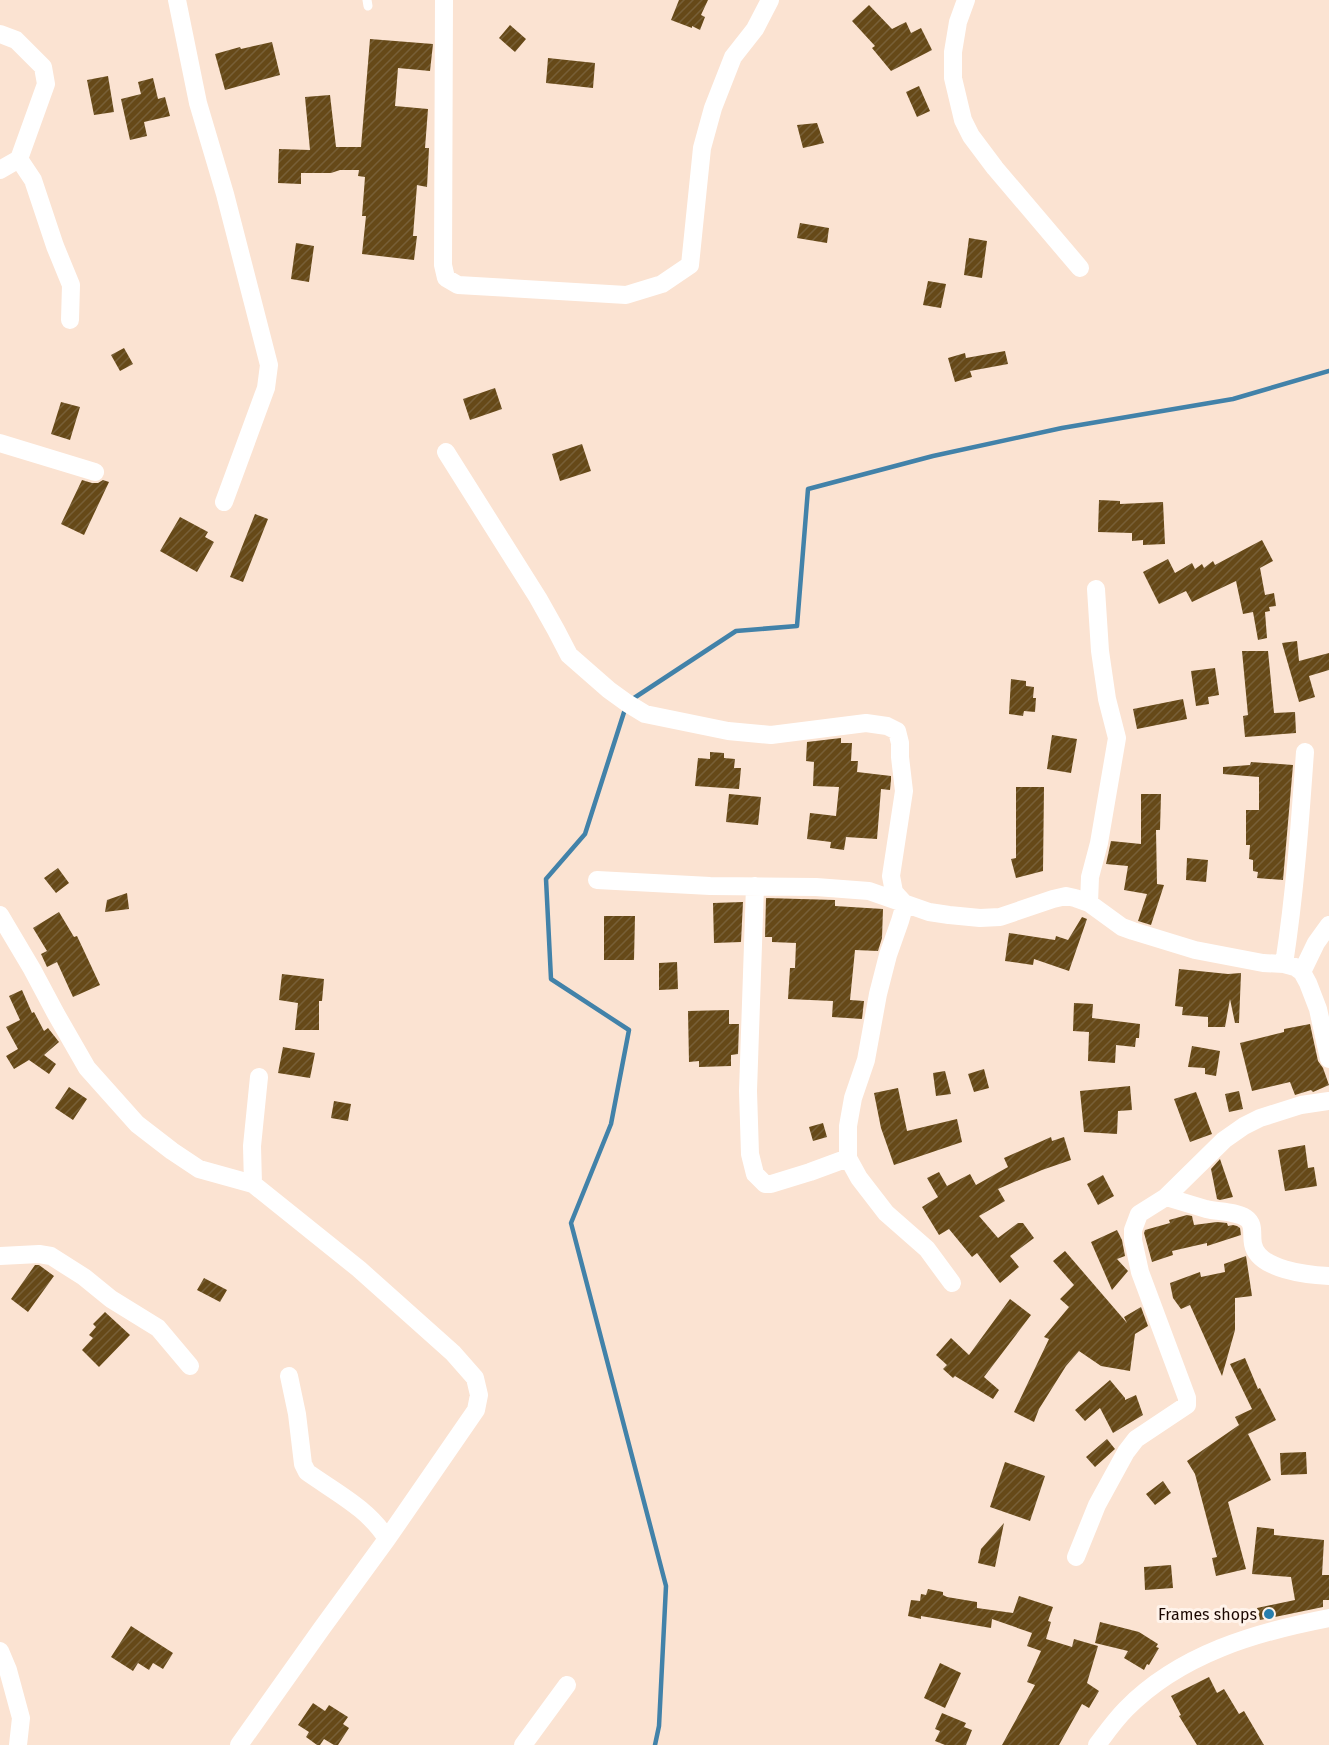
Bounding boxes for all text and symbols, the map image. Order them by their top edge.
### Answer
place label: Frames shops [1158,1605,1257,1624]
marker: Frames shops [1262,1607,1276,1621]

